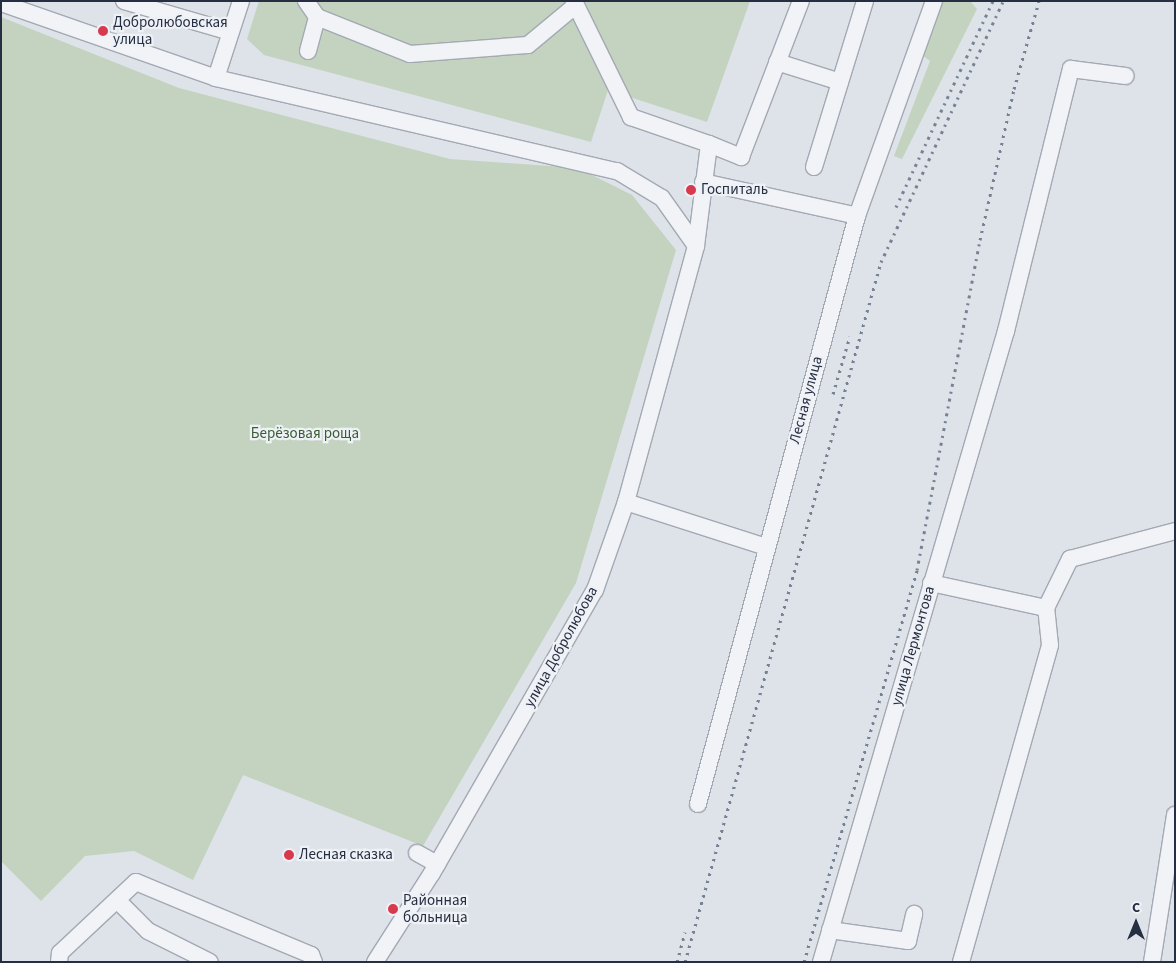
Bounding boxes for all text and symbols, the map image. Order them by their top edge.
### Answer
place label: Добролюбовская улица [113,13,228,48]
marker: Добролюбовская улица [97,25,109,37]
place label: Госпиталь [701,181,768,199]
marker: Госпиталь [685,184,697,196]
street label: Лесная улица [786,354,826,446]
park label: Берёзовая роща [251,425,359,443]
street label: улица Добролюбова [520,583,602,711]
street label: улица Лермонтова [887,584,939,708]
place label: Лесная сказка [299,846,393,864]
marker: Лесная сказка [283,849,295,861]
place label: Районная больница [403,891,468,926]
north arrow [1111,898,1161,948]
text: С [1132,898,1140,918]
marker: Районная больница [387,903,399,915]

